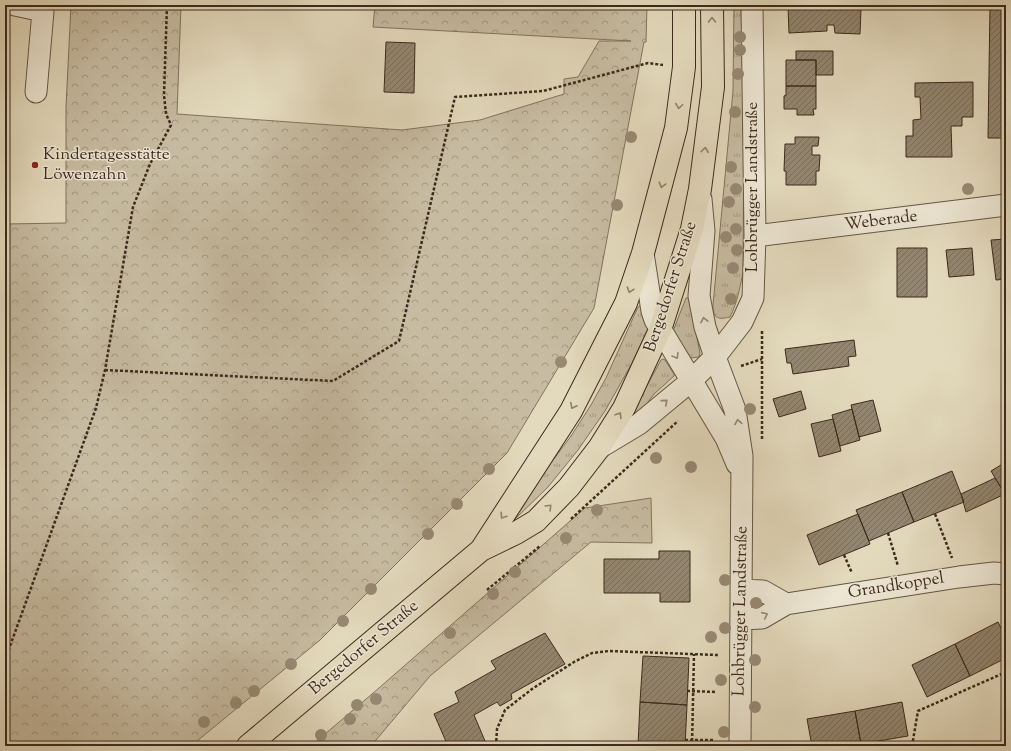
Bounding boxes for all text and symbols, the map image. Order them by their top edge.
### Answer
one-way arrow [708,17,716,23]
street label: Lohbrügger Landstraße [741,102,765,272]
one-way arrow [675,103,684,109]
place label: Kindertagesstätte Löwenzahn [43,143,170,187]
one-way arrow [700,147,709,153]
marker: Kindertagesstätte Löwenzahn [30,160,40,170]
one-way arrow [658,181,666,188]
street label: Weberade [843,205,919,237]
street label: Bergedorfer Straße [638,218,704,356]
one-way arrow [626,286,635,293]
one-way arrow [700,316,708,323]
one-way arrow [671,352,678,359]
one-way arrow [660,400,668,407]
one-way arrow [571,402,578,410]
one-way arrow [615,412,622,419]
one-way arrow [734,419,743,426]
one-way arrow [544,504,552,512]
one-way arrow [501,511,508,518]
street label: Lohbrügger Landstraße [728,526,754,696]
street label: Grandkoppel [846,567,946,605]
street label: Bergedorfer Straße [304,595,424,701]
one-way arrow [761,612,768,620]

